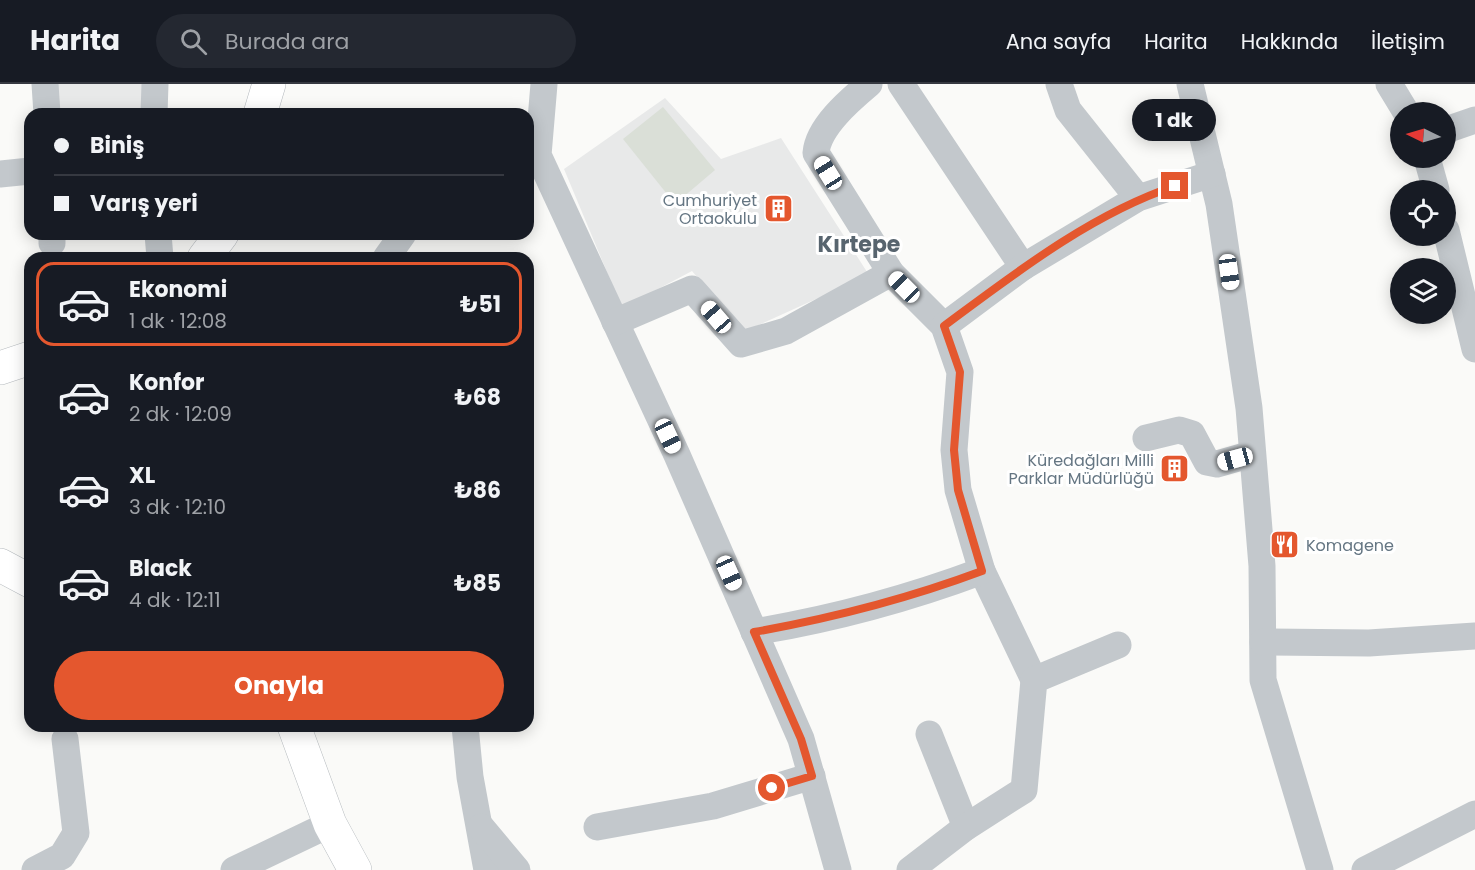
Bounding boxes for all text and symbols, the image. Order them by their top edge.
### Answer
search box [156,14,576,68]
text: Harita [30,21,120,60]
icon: search [177,25,210,58]
text: Burada ara [225,26,349,57]
text: Ana sayfa [1006,27,1111,56]
text: Harita [1144,27,1208,56]
text: Hakkında [1241,27,1338,56]
text: İletişim [1371,27,1445,56]
callout: 1 dk [1133,99,1217,141]
north arrow [1390,102,1456,168]
map controls [1390,102,1456,324]
text: 1 dk [1155,106,1193,134]
text: Biniş [90,130,145,161]
car [811,153,845,193]
route end [1161,172,1188,199]
button: locate [1390,180,1456,246]
text: Varış yeri [90,188,198,219]
place label: Cumhuriyet Ortaokulu [663,189,757,230]
building icon: Cumhuriyet Ortaokulu [762,193,794,225]
district label: Kırtepe [818,229,900,260]
car [1218,253,1240,291]
button: layers [1390,258,1456,324]
car [885,268,923,306]
text: Ekonomi [129,274,227,305]
icon: car [57,277,111,331]
text: ₺51 [460,289,501,320]
car [697,298,735,336]
text: 1 dk · 12:08 [129,307,227,335]
text: Konfor [129,367,205,398]
icon: car [57,370,111,424]
text: ₺68 [454,382,501,413]
text: 2 dk · 12:09 [129,400,232,428]
car [652,416,684,456]
car [1215,446,1255,472]
place label: Küredağları Milli Parklar Müdürlüğü [1008,449,1154,490]
building icon: Küredağları Milli Parklar Müdürlüğü [1159,453,1191,485]
text: XL [129,460,155,491]
icon: car [57,463,111,517]
text: ₺86 [454,475,501,506]
text: 3 dk · 12:10 [129,493,226,521]
restaurant icon: Komagene [1269,529,1301,561]
place label: Komagene [1306,534,1394,557]
text: Black [129,553,192,584]
car [713,553,745,593]
icon: car [57,556,111,610]
text: ₺85 [454,568,501,599]
text: 4 dk · 12:11 [129,586,221,614]
button: Onayla [54,651,504,720]
route start [758,774,785,801]

